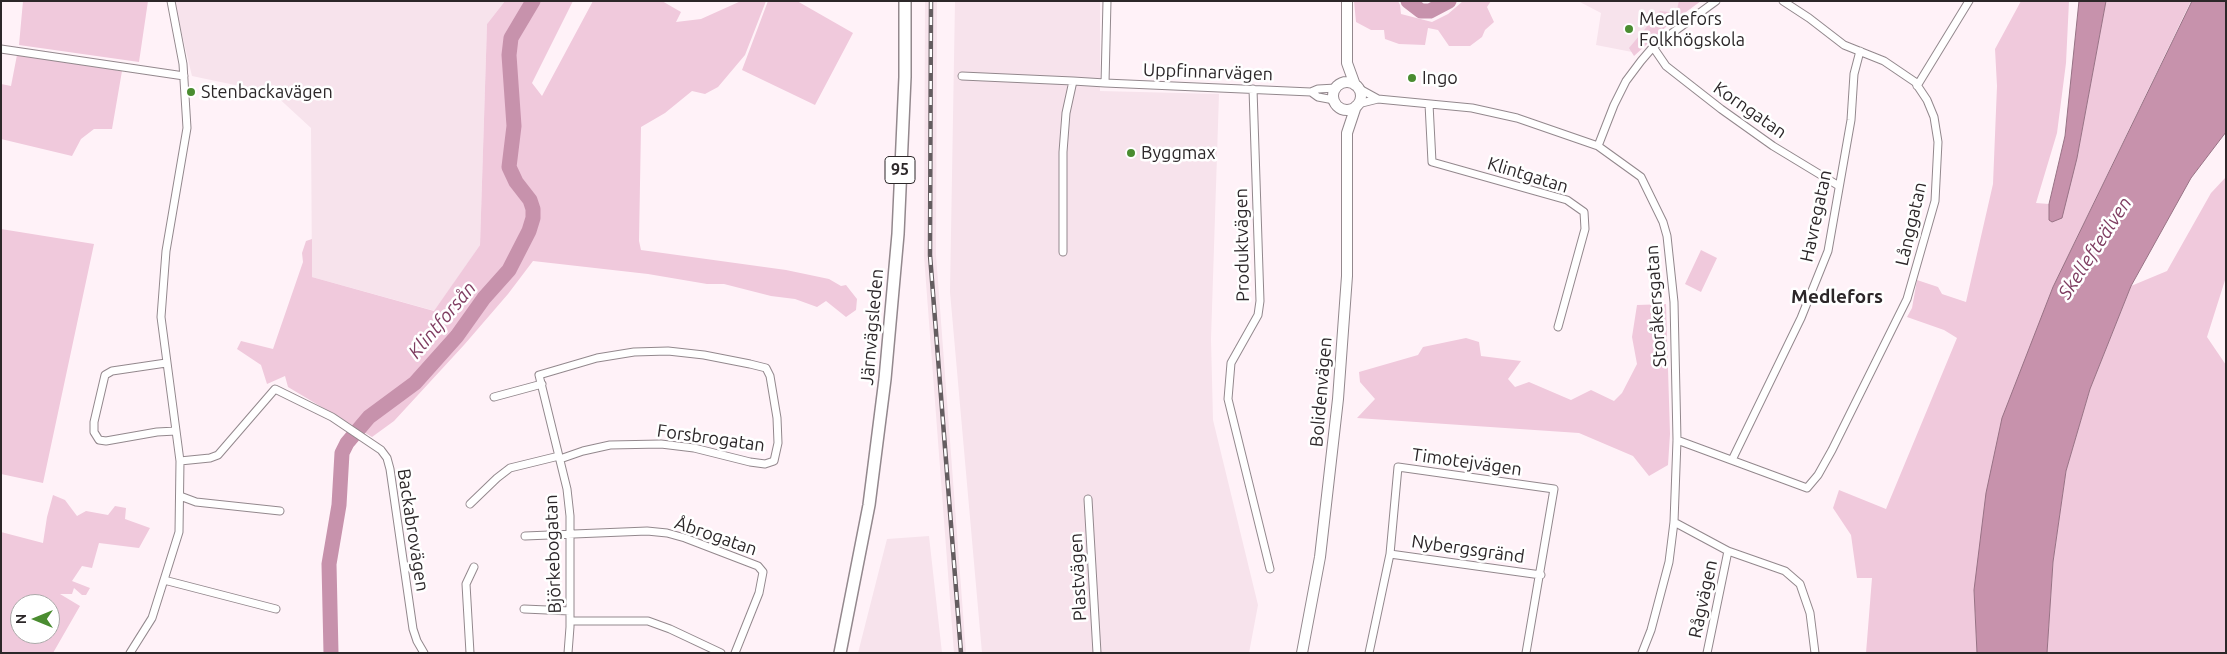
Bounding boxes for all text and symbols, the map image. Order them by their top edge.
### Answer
place label: Medlefors Folkhögskola [1639,8,1745,50]
marker: Medlefors Folkhögskola [1623,23,1635,35]
street label: Uppfinnarvägen [1143,59,1273,85]
place label: Ingo [1422,67,1458,89]
marker: Ingo [1406,72,1418,84]
street label: Korngatan [1709,77,1791,143]
place label: Stenbackavägen [201,81,333,103]
marker: Stenbackavägen [185,86,197,98]
place label: Byggmax [1141,142,1216,164]
marker: Byggmax [1125,147,1137,159]
street label: Klintgatan [1485,152,1571,198]
road number: 95 [885,156,915,184]
street label: Havregatan [1796,168,1836,264]
street label: Långgatan [1891,180,1931,268]
street label: Produktvägen [1230,188,1254,302]
water label: Skellefteälven [2053,193,2137,303]
street label: Storåkersgatan [1641,244,1671,368]
street label: Järnvägsleden [856,268,888,386]
water label: Klintforsån [403,277,481,363]
district label: Medlefors [1791,286,1883,308]
street label: Bolidenvägen [1305,336,1337,448]
street label: Forsbrogatan [656,420,766,456]
street label: Timotejvägen [1411,444,1523,480]
street label: Backabrovägen [393,467,433,593]
street label: Björkebogatan [540,494,566,614]
street label: Åbrogatan [672,512,760,560]
street label: Nybergsgränd [1410,530,1526,568]
street label: Plastvägen [1065,532,1091,622]
street label: Rågvägen [1684,558,1722,640]
north arrow [10,594,60,644]
text: N [13,614,29,624]

